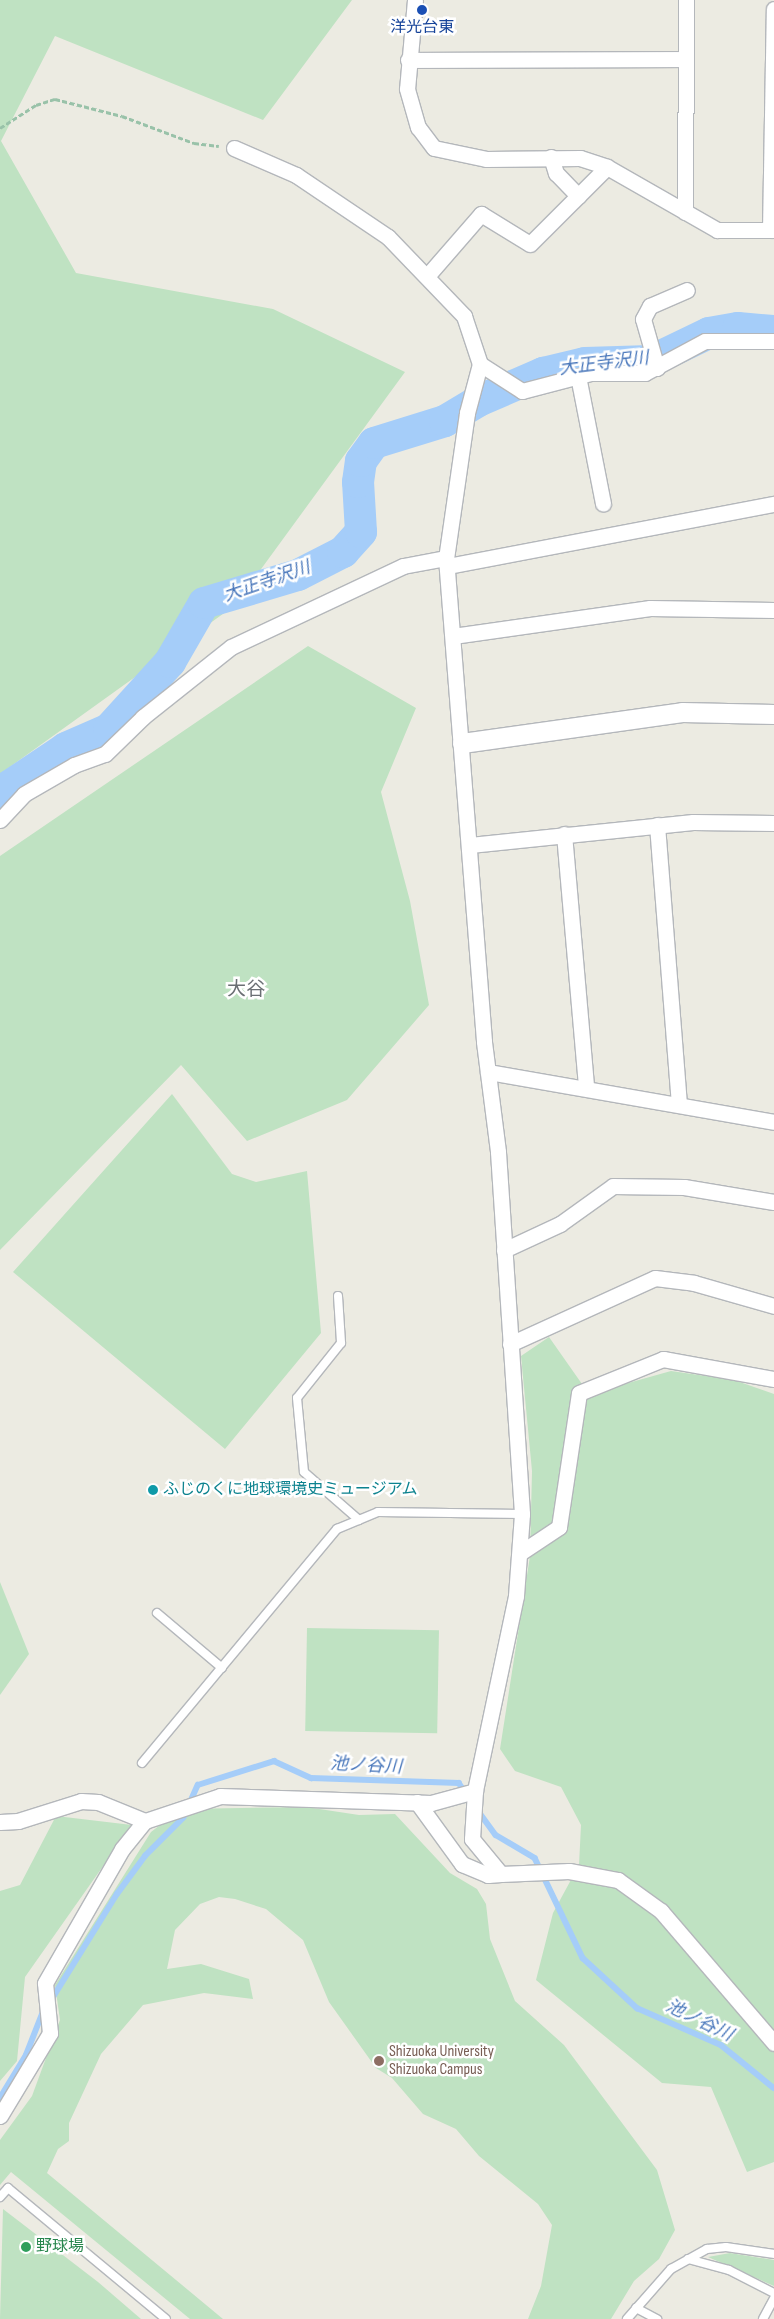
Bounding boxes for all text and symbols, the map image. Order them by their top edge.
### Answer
marker: 洋光台東 [416,4,428,16]
place label: 洋光台東 [390,18,454,38]
water label: 大正寺沢川 [558,348,650,380]
water label: 大正寺沢川 [221,557,313,607]
district label: 大谷 [227,979,265,1001]
place label: ふじのくに地球環境史ミュージアム [163,1480,419,1500]
marker: ふじのくに地球環境史ミュージアム [147,1484,159,1496]
water label: 池ノ谷川 [329,1753,403,1779]
water label: 池ノ谷川 [662,1996,736,2046]
place label: Shizuoka University Shizuoka Campus [389,2042,494,2080]
marker: Shizuoka University Shizuoka Campus [373,2055,385,2067]
place label: 野球場 [36,2237,84,2257]
marker: 野球場 [20,2241,32,2253]

